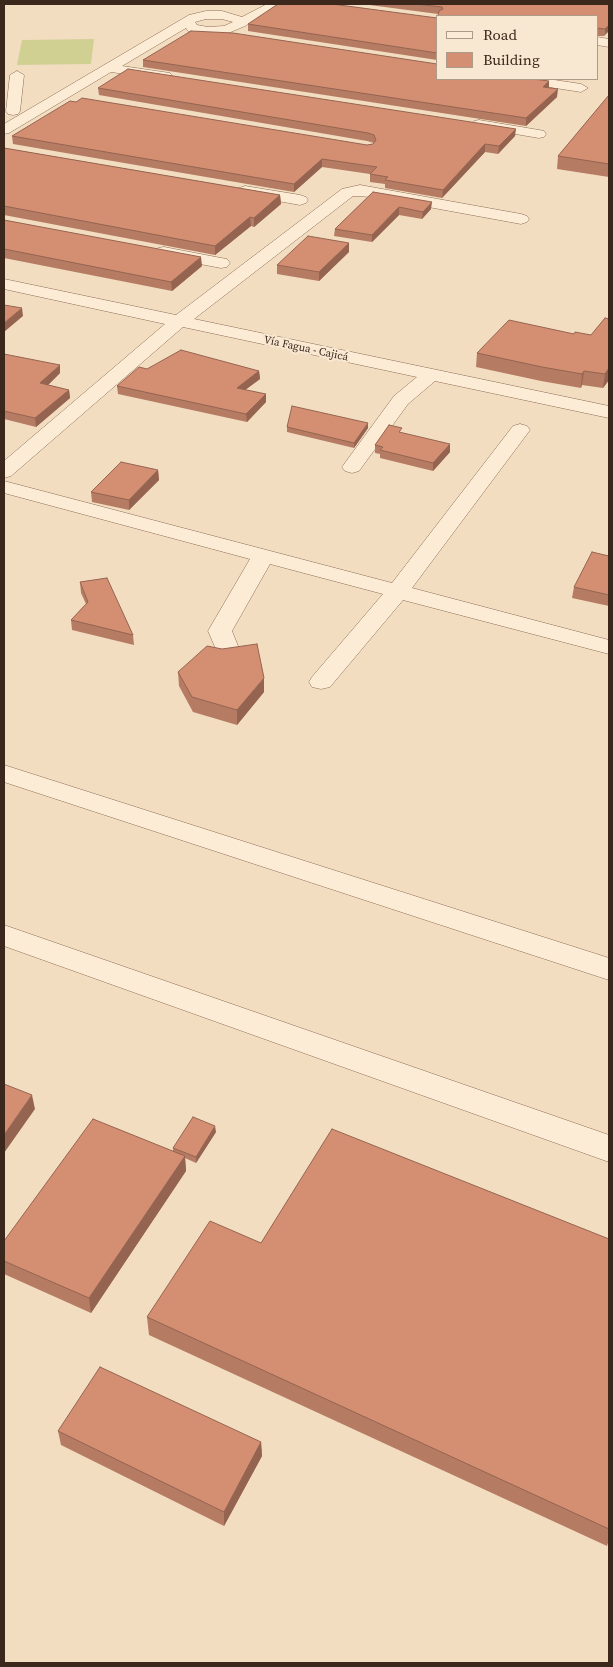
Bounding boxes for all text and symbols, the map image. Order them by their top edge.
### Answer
legend [436,15,598,80]
text: Road [483,24,517,45]
text: Building [483,49,540,70]
street label: Vía Fagua - Cajicá [263,334,349,364]

